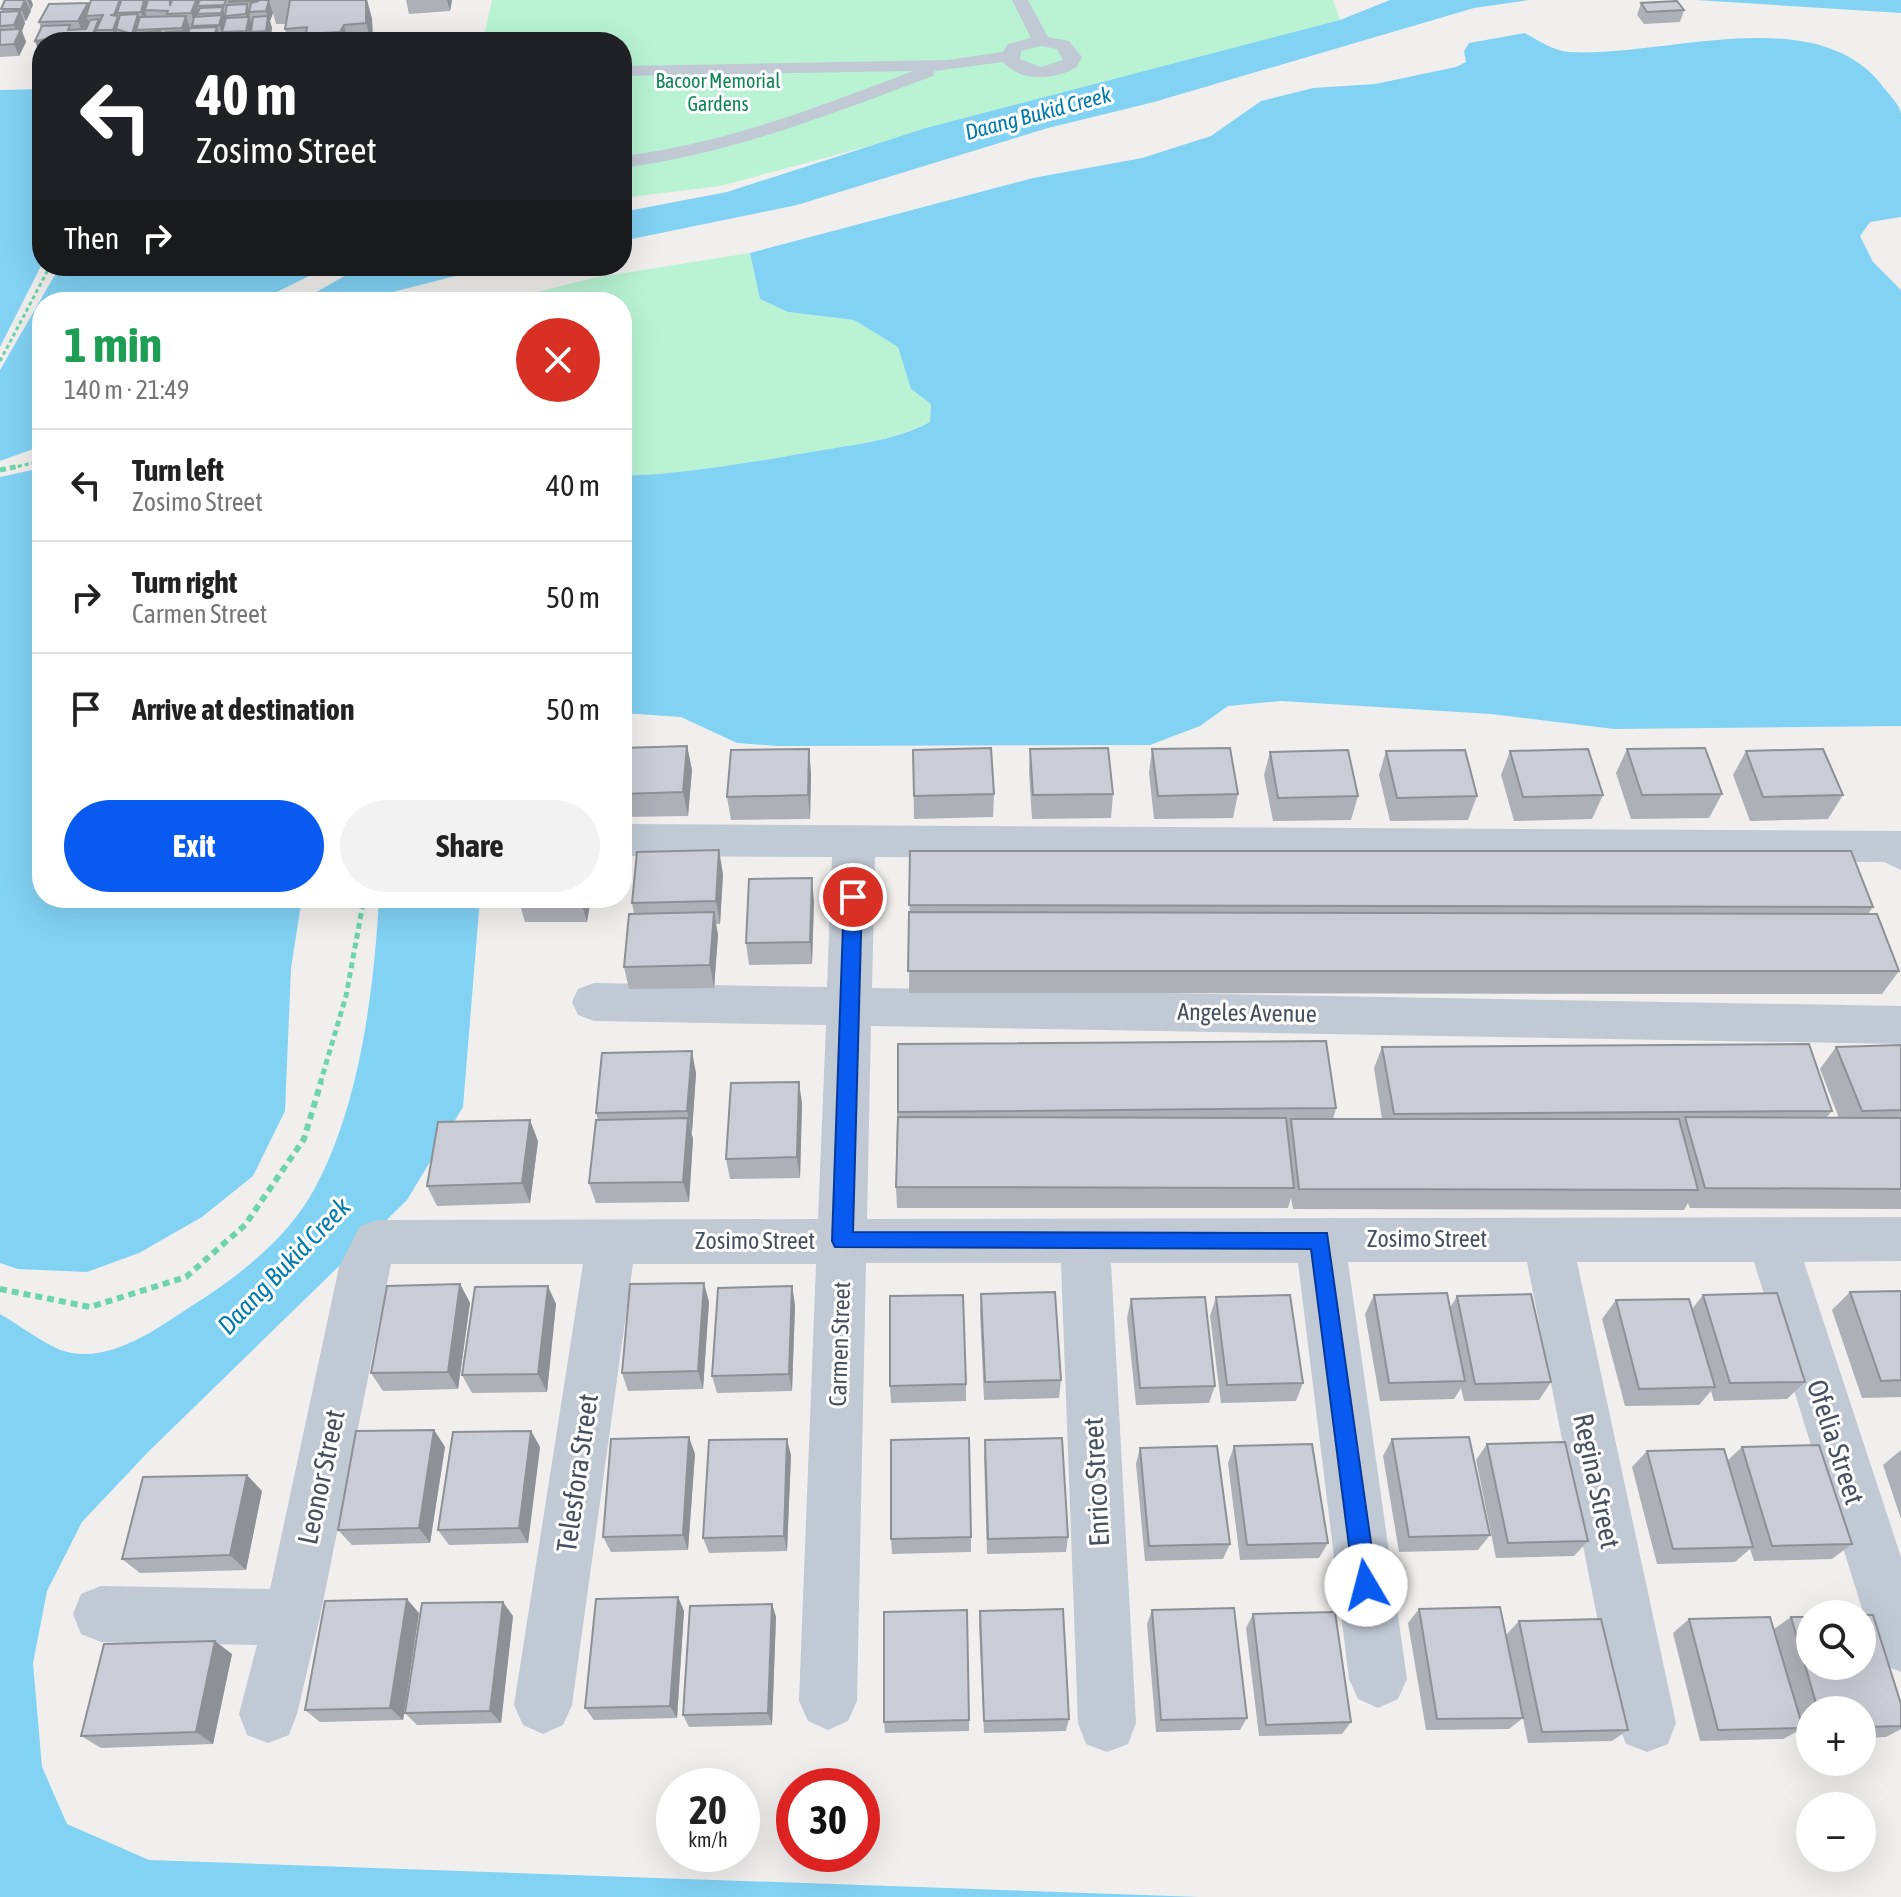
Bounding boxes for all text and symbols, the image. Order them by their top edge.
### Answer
text: 40 m [196,63,297,127]
icon: left [64,64,168,168]
park label: Bacoor Memorial Gardens [656,69,781,115]
water label: Daang Bukid Creek [962,81,1114,145]
text: Zosimo Street [196,129,377,171]
icon: right [135,216,179,260]
text: Then [64,221,119,255]
text: 1 min [64,317,162,372]
button: close [516,318,600,402]
text: 140 m · 21:49 [64,375,189,405]
text: Turn left [132,453,224,487]
icon: left [64,463,108,507]
text: 40 m [546,468,600,502]
text: Zosimo Street [132,487,263,517]
text: Turn right [132,565,238,599]
icon: right [64,575,108,619]
text: 50 m [546,580,600,614]
text: Carmen Street [132,599,267,629]
icon: arrive [64,687,108,731]
text: Arrive at destination [132,692,354,726]
text: 50 m [546,692,600,726]
button: Exit [64,800,324,892]
button: Share [340,800,600,892]
pin [819,863,887,931]
icon: arrive [831,875,875,919]
street label: Angeles Avenue [1177,998,1317,1027]
water label: Daang Bukid Creek [211,1191,357,1340]
street label: Zosimo Street [1367,1225,1487,1252]
street label: Zosimo Street [695,1227,815,1254]
street label: Carmen Street [824,1281,855,1407]
street label: Ofelia Street [1801,1376,1871,1508]
street label: Telesfora Street [550,1392,604,1554]
street label: Leonor Street [291,1407,351,1547]
street label: Regina Street [1567,1411,1627,1551]
street label: Enrico Street [1077,1417,1115,1547]
position arrow [1324,1543,1408,1627]
map controls [1796,1600,1876,1872]
button: search [1796,1600,1876,1680]
button: + [1796,1696,1876,1776]
speed limit sign: 30 [776,1768,880,1872]
text: 20 [689,1787,727,1832]
button: − [1796,1792,1876,1872]
text: km/h [688,1828,728,1851]

